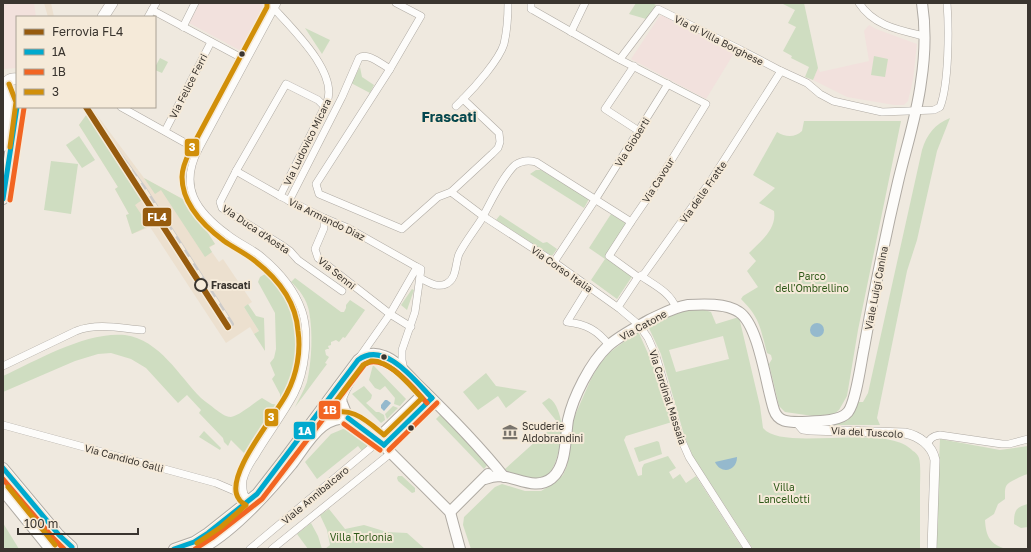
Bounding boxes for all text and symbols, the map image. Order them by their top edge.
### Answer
street label: Via di Villa Borghese [672,12,766,68]
legend [16,16,156,108]
text: Ferrovia FL4 [52,24,123,39]
text: 1A [52,44,66,59]
unlabelled marker [237,49,247,59]
street label: Via Felice Ferri [167,52,209,120]
text: 1B [52,64,66,79]
text: 3 [52,84,59,99]
street label: Via Ludovico Micara [281,97,333,187]
district label: Frascati [421,108,477,125]
street label: Via Gioberti [612,115,652,169]
line badge: 3 [184,138,200,157]
text: 3 [189,140,196,153]
street label: Via Cavour [639,155,677,205]
street label: Via delle Fratte [677,158,729,225]
street label: Via Armando Diaz [287,195,367,243]
street label: Via Duca d'Aosta [220,202,292,256]
line badge: FL4 [142,207,172,227]
text: FL4 [147,210,167,223]
street label: Via Corso Italia [529,243,595,295]
street label: Viale Luigi Canina [862,245,890,331]
street label: Via Senni [316,254,358,292]
park label: Parco dell'Ombrellino [775,270,849,294]
marker: Frascati [194,278,208,292]
place label: Frascati [211,279,251,291]
street label: Via Catone [617,307,669,343]
street label: Via Cardinal Massaia [647,348,689,446]
unlabelled marker [379,352,389,362]
line badge: 1B [318,400,341,420]
text: 1B [323,403,337,416]
line badge: 3 [264,408,279,427]
text: 3 [268,410,275,423]
place label: Scuderie Aldobrandini [522,420,583,444]
line badge: 1A [293,421,316,440]
unlabelled marker [406,423,416,433]
museum icon: Scuderie Aldobrandini [501,423,519,441]
text: 1A [298,424,312,437]
street label: Via del Tuscolo [831,424,903,440]
street label: Via Candido Galli [83,442,165,474]
street label: Viale Annibalcaro [279,463,351,527]
park label: Villa Lancellotti [758,481,810,505]
scale bar [18,510,138,536]
text: 100 m [24,516,58,531]
park label: Villa Torlonia [330,531,392,543]

